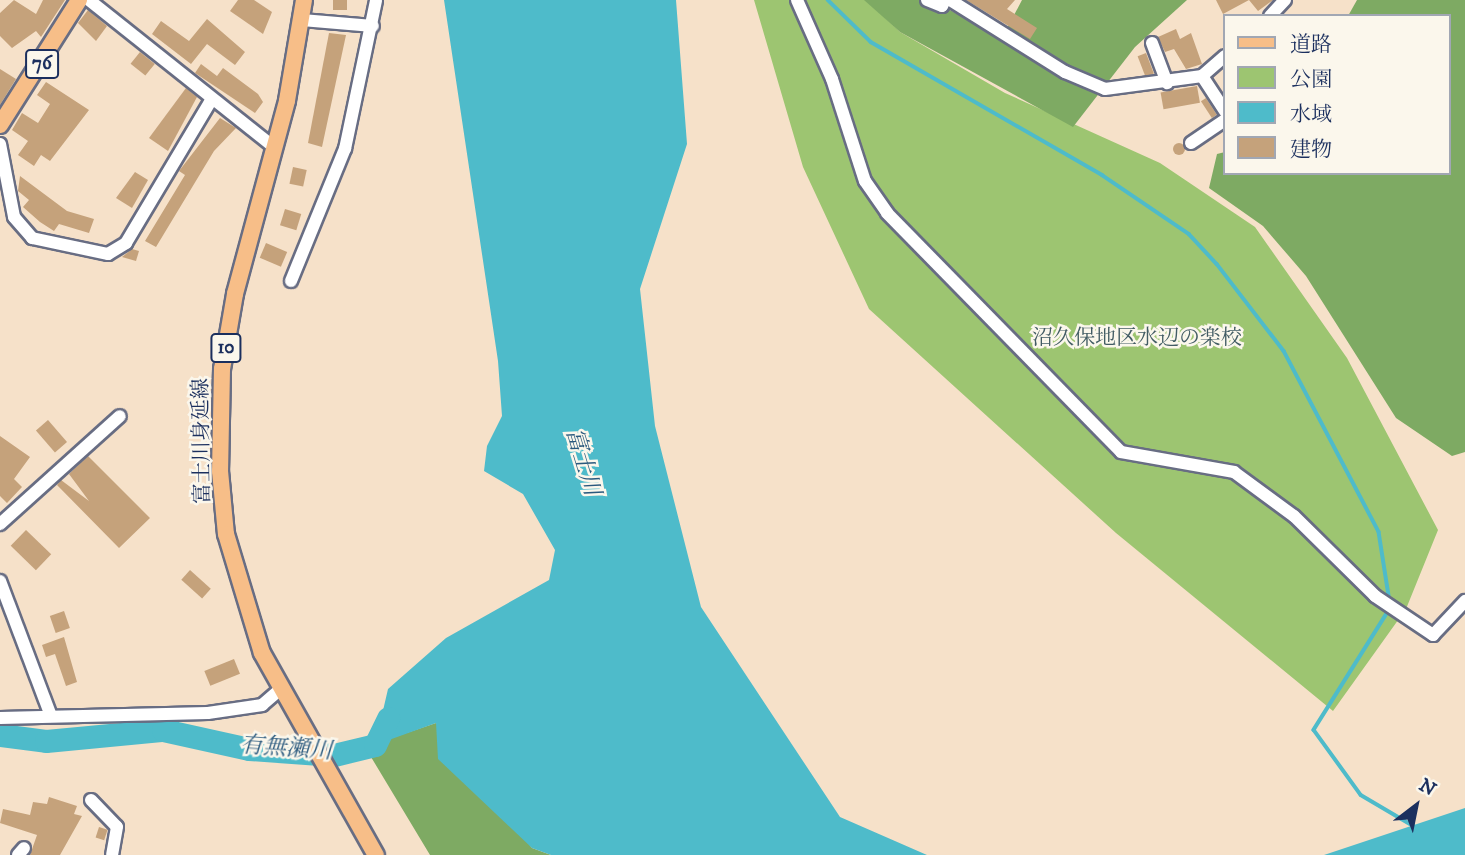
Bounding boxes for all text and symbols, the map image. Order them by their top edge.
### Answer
legend [1224,14,1451,175]
text: 道路 [1290,32,1332,58]
road number: 76 [24,48,60,80]
text: 公園 [1290,67,1332,93]
text: 水域 [1290,102,1332,128]
text: 建物 [1290,137,1332,163]
park label: 沼久保地区水辺の楽校 [1032,325,1242,351]
road number: 10 [210,332,242,364]
street label: 富士川身延線 [188,378,216,504]
water label: 富士川 [559,425,605,499]
water label: 有無瀬川 [239,732,333,766]
north arrow [1381,771,1451,841]
text: N [1415,774,1440,802]

